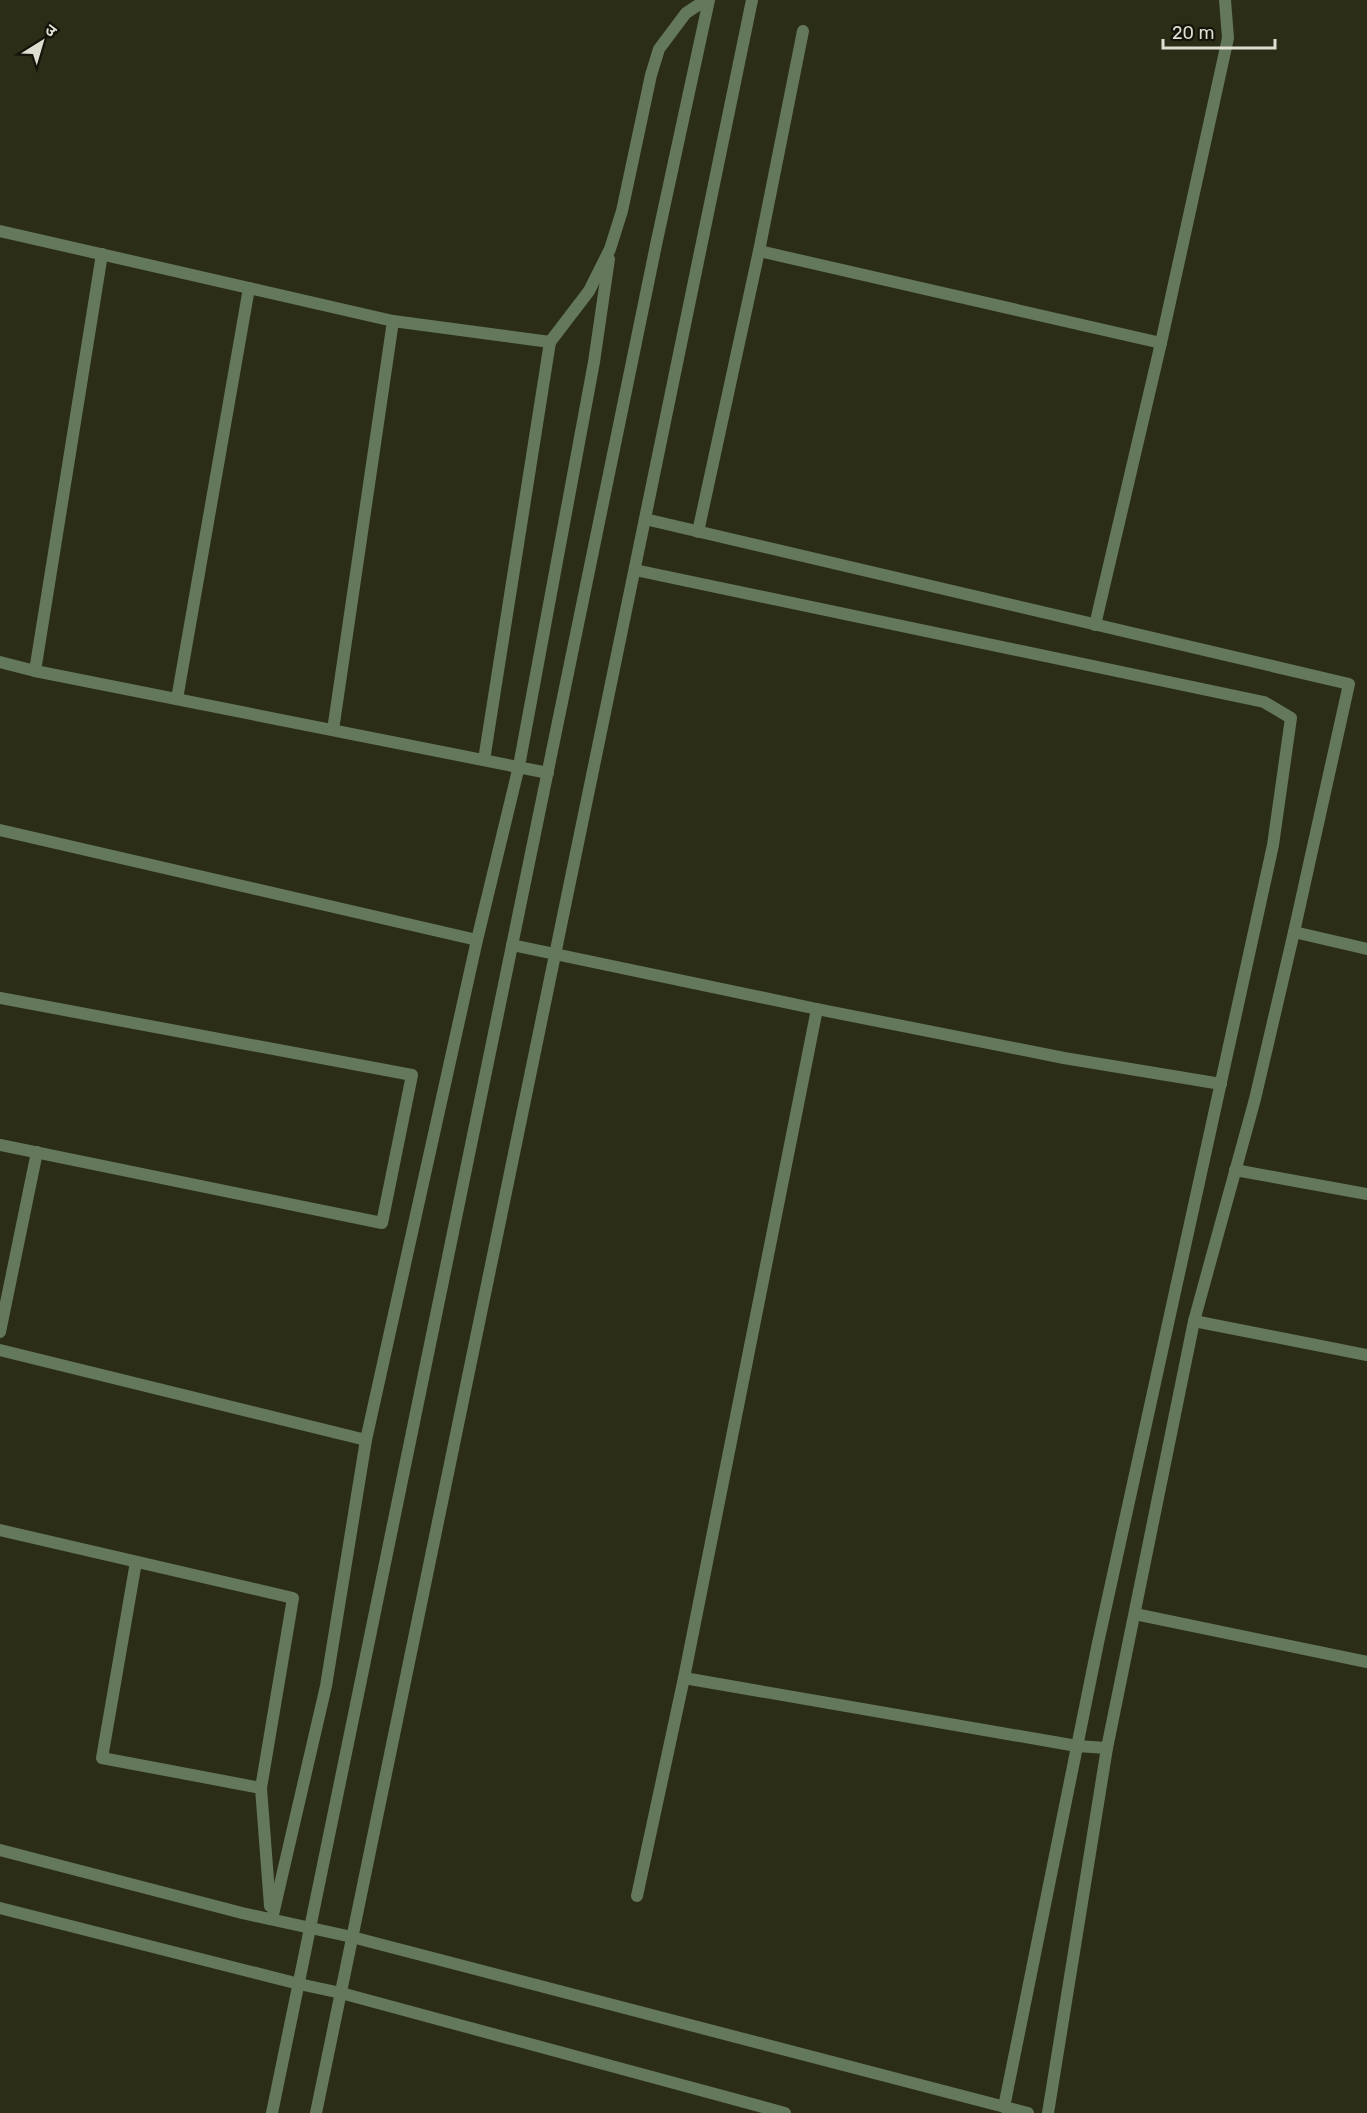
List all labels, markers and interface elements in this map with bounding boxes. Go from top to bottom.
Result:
north arrow [12,12,72,72]
scale bar [1163,12,1276,50]
text: उ [41,20,61,41]
text: 20 m [1172,22,1214,44]

